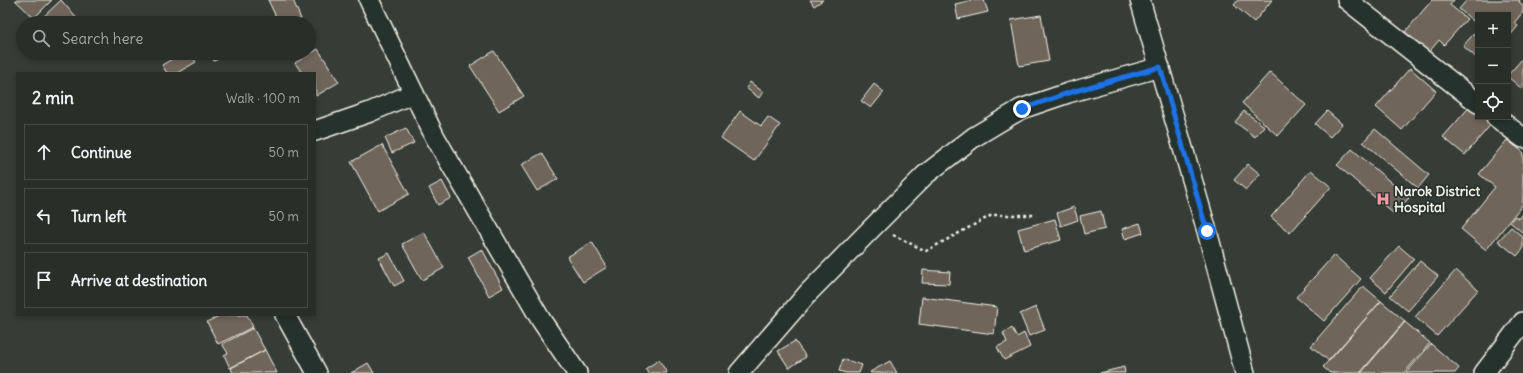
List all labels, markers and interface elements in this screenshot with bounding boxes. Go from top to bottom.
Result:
map controls [1475,12,1511,120]
button: + [1475,12,1511,48]
search box [16,16,316,60]
icon: search [30,27,52,49]
text: Search here [62,29,143,48]
button: − [1475,48,1511,84]
button: locate [1475,84,1511,120]
text: 2 min [32,87,74,109]
text: Walk · 100 m [226,90,300,107]
route end [1013,100,1031,118]
icon: ahead [33,141,55,163]
text: Continue [71,143,132,162]
text: 50 m [268,144,299,161]
place label: Narok District Hospital [1394,182,1481,216]
hospital icon: Narok District Hospital [1375,191,1391,207]
icon: left [33,205,55,227]
text: Turn left [71,207,126,226]
text: 50 m [268,208,299,225]
route start [1198,222,1216,240]
icon: arrive [33,269,55,291]
text: Arrive at destination [71,271,207,290]

